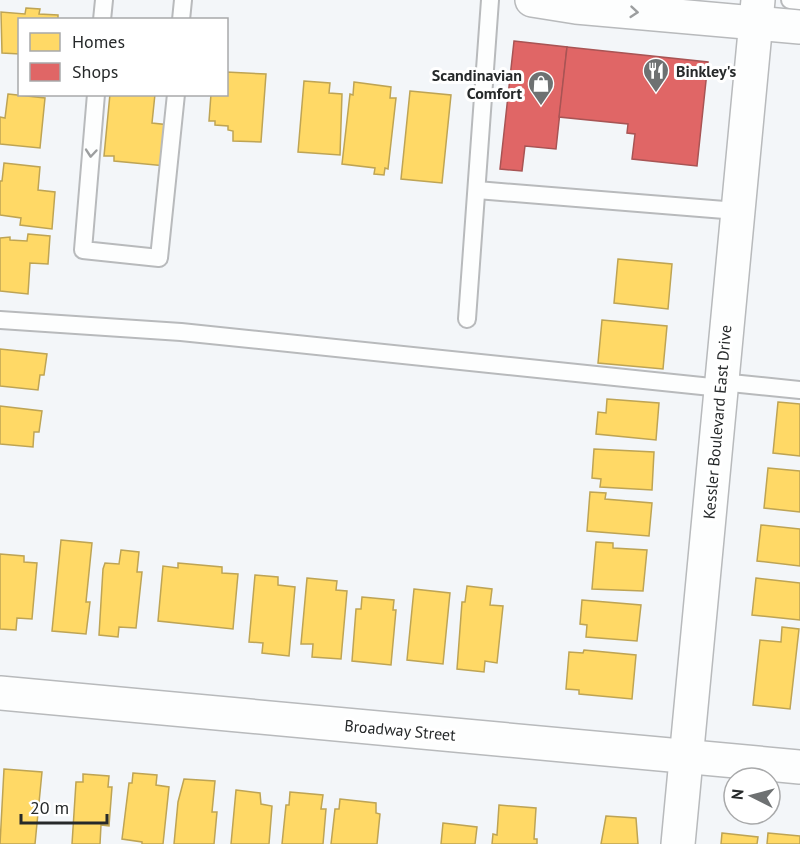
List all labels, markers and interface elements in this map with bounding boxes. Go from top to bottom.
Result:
one-way arrow [630,5,639,18]
legend [18,18,228,96]
text: Homes [72,30,125,53]
restaurant icon: Binkley's [641,56,671,94]
text: Shops [72,60,118,83]
place label: Binkley's [676,61,736,81]
place label: Scandinavian Comfort [432,65,522,103]
shop icon: Scandinavian Comfort [526,69,556,107]
one-way arrow [85,148,98,157]
street label: Kessler Boulevard East Drive [699,324,735,520]
street label: Broadway Street [344,715,457,745]
north arrow [722,766,782,826]
scale bar [21,787,106,825]
text: N [727,788,748,801]
text: 20 m [30,796,69,819]

